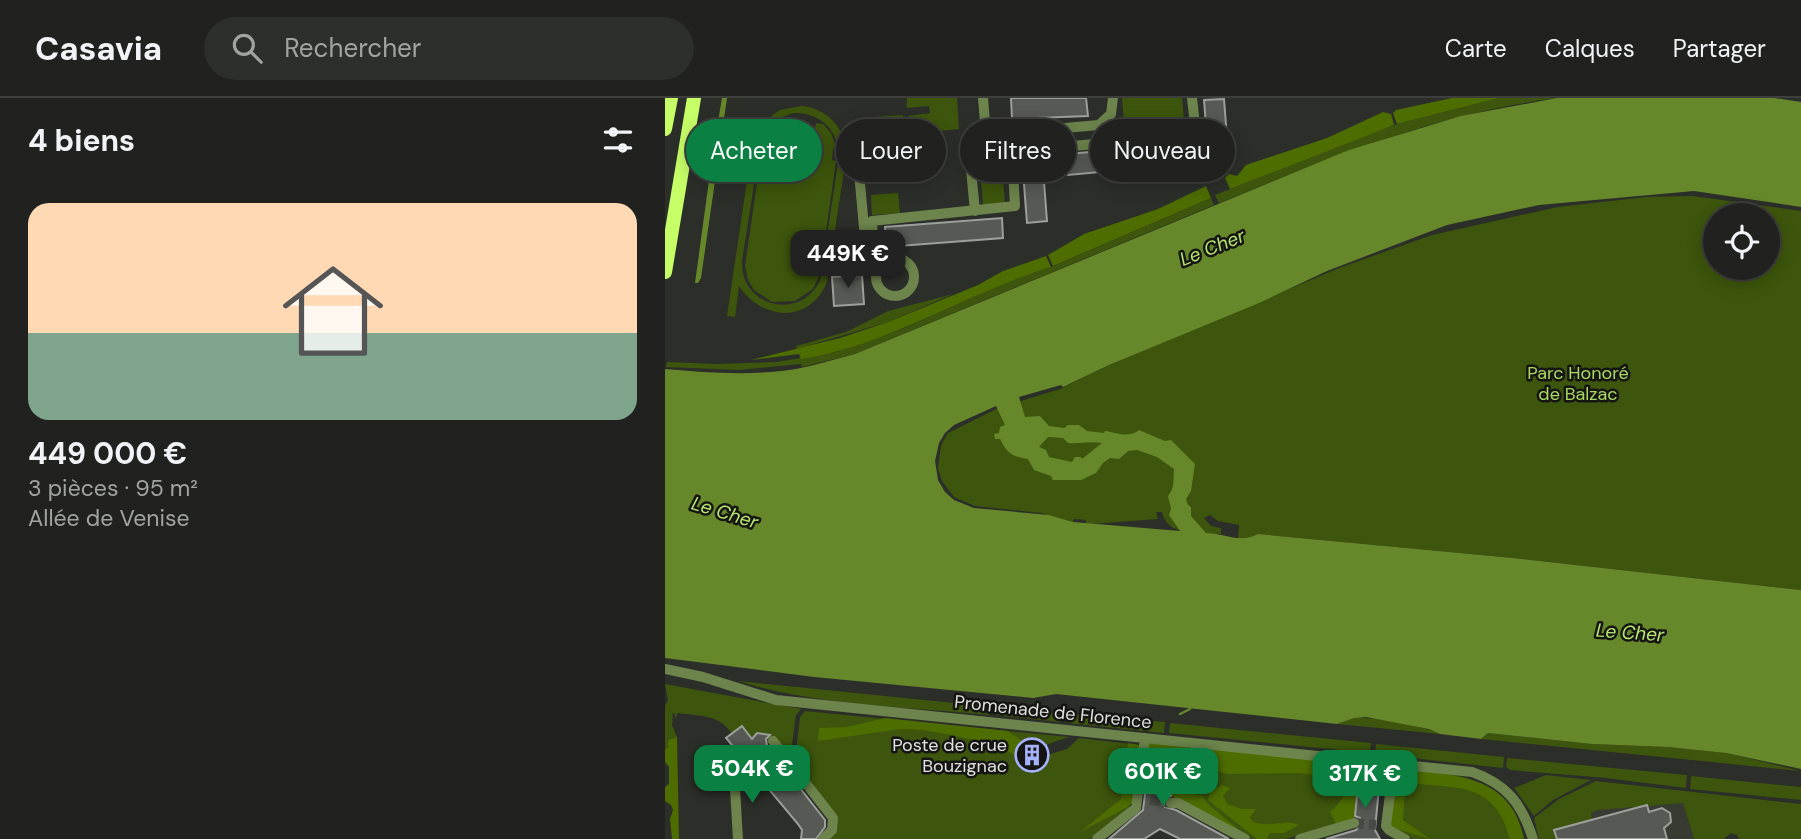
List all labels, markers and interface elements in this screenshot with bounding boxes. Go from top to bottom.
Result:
search box [204,17,694,80]
text: Casavia [35,27,162,70]
icon: search [228,29,266,67]
text: Rechercher [284,31,421,65]
text: Carte [1445,33,1507,64]
text: Calques [1545,33,1635,64]
text: Partager [1673,33,1766,64]
chip: Acheter [686,119,822,182]
chip: Louer [836,119,946,182]
chip: Filtres [960,119,1076,182]
chip: Nouveau [1090,119,1235,182]
text: 4 biens [28,121,135,160]
icon: filters [599,121,637,159]
map controls [1703,203,1780,280]
button: locate [1703,203,1780,280]
water label: Le Cher [1176,223,1249,272]
pin: 449K € [791,230,905,290]
text: 449K € [806,238,890,268]
icon: home [270,248,396,374]
park label: Parc Honoré de Balzac [1527,361,1629,406]
text: 449 000 € [28,434,187,473]
text: 3 pièces · 95 m² [28,473,198,503]
water label: Le Cher [689,491,762,535]
text: Allée de Venise [28,503,190,533]
water label: Le Cher [1595,618,1666,647]
street label: Promenade de Florence [953,690,1153,734]
place label: Poste de crue Bouzignac [892,733,1007,778]
building icon: Poste de crue Bouzignac [1013,736,1051,774]
pin: 504K € [695,746,809,805]
pin: 601K € [1106,748,1220,808]
pin: 317K € [1308,750,1422,810]
text: 504K € [710,753,794,783]
text: 601K € [1124,756,1202,786]
text: 317K € [1328,758,1402,788]

